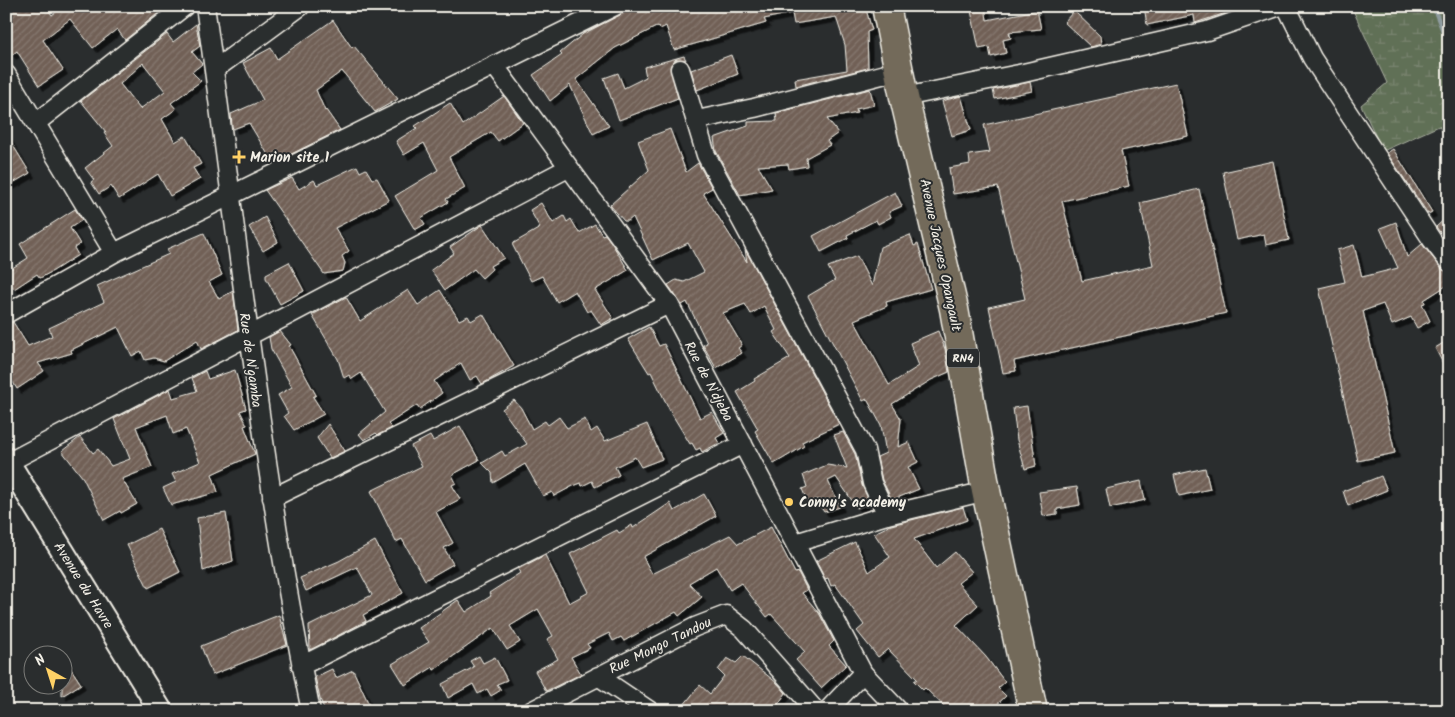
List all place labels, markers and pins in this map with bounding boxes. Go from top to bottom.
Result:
place label: Marion site 1 [250,147,330,169]
marker: Marion site 1 [232,150,246,164]
place label: Conny's academy [799,492,907,514]
marker: Conny's academy [783,496,795,508]

